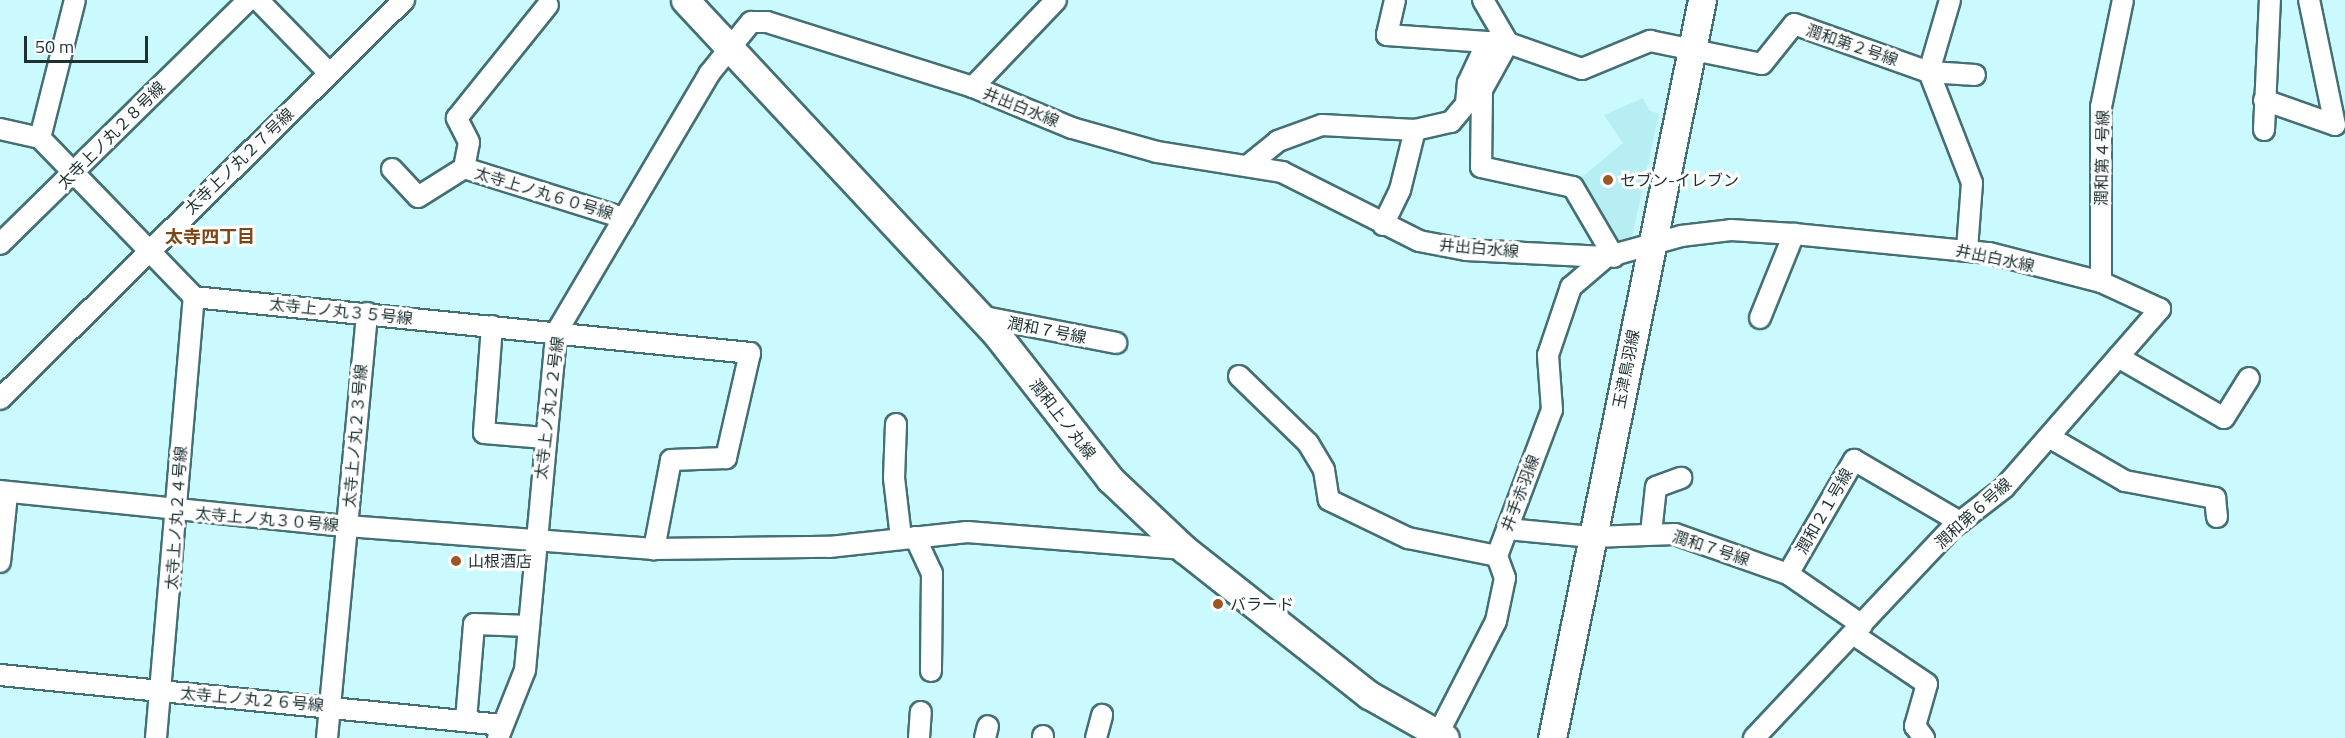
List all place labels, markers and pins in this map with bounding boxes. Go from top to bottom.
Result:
place label: セブン-イレブン [1620,170,1739,190]
marker: セブン-イレブン [1601,173,1615,187]
place label: 山根酒店 [468,551,532,571]
marker: 山根酒店 [449,554,463,568]
place label: バラード [1230,594,1294,614]
marker: バラード [1211,597,1225,611]

